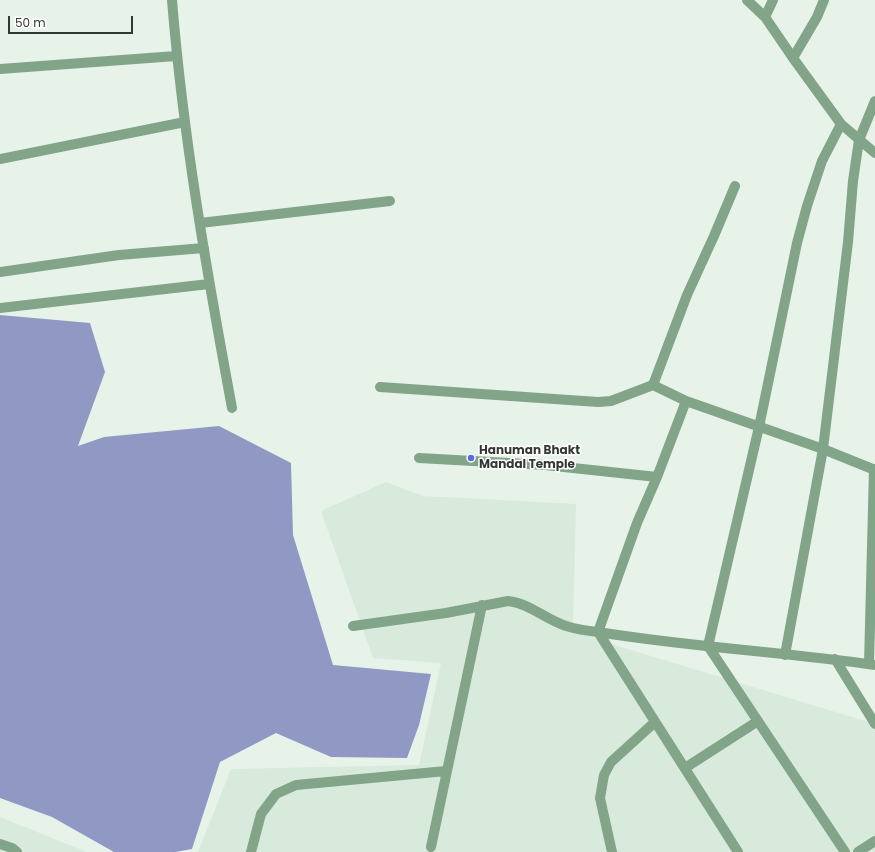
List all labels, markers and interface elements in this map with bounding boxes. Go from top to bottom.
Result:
scale bar [10,8,135,34]
text: 50 m [15,14,46,31]
place label: Hanuman Bhakt Mandal Temple [479,444,580,472]
marker: Hanuman Bhakt Mandal Temple [466,453,476,463]

